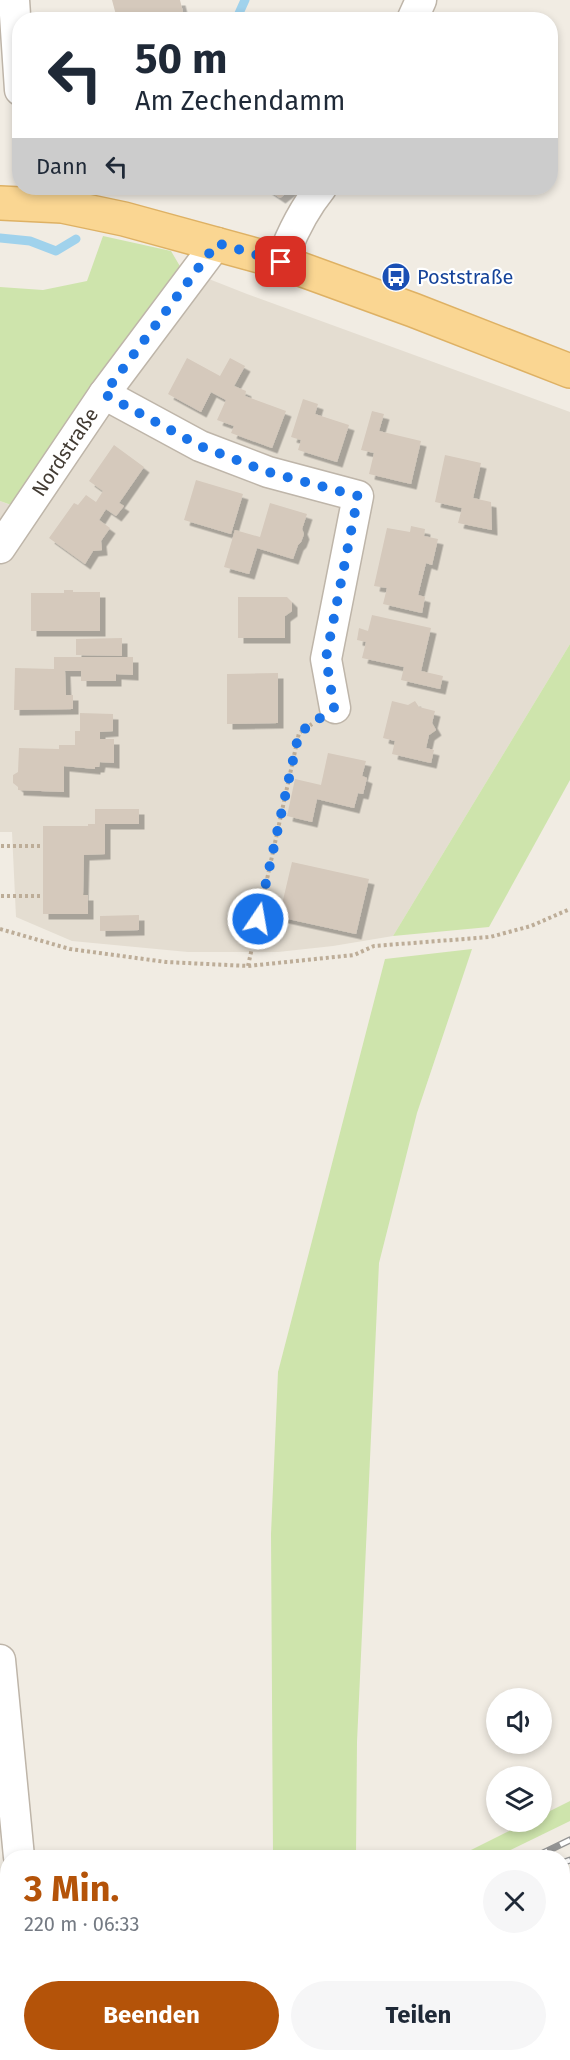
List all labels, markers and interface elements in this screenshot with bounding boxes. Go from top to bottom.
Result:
text: 50 m [135,34,228,84]
icon: left [36,36,114,114]
text: Am Zechendamm [135,85,345,117]
icon: left [100,150,133,183]
text: Dann [36,153,88,180]
pin [255,236,306,287]
icon: arrive [264,245,297,278]
bus stop icon: Poststraße [380,261,412,293]
place label: Poststraße [417,265,513,289]
street label: Nordstraße [27,403,103,501]
position arrow [226,887,290,951]
map controls [486,1688,552,1832]
button: sound [486,1688,552,1754]
button: layers [486,1766,552,1832]
text: 3 Min. [24,1867,119,1911]
button: close [483,1870,546,1933]
text: 220 m · 06:33 [24,1912,140,1936]
button: Beenden [24,1981,279,2050]
button: Teilen [291,1981,546,2050]

